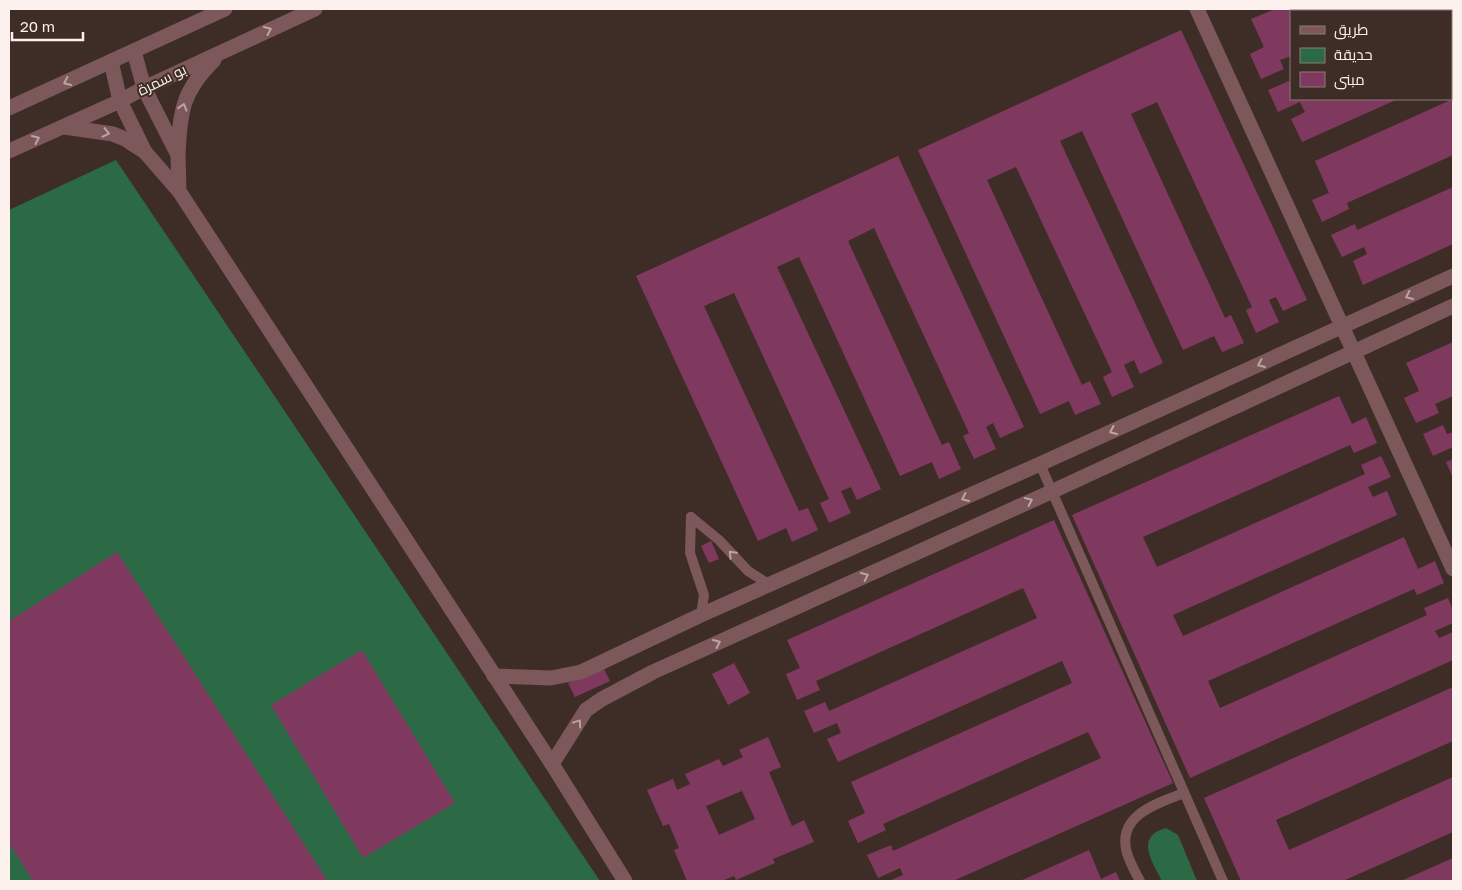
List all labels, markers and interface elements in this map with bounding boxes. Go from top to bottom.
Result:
scale bar [12,10,84,42]
legend [1290,10,1452,100]
text: 20 m [20,17,55,35]
text: طريق [1334,20,1368,40]
one-way arrow [262,27,271,37]
text: حديقة [1334,45,1373,63]
street label: بو سمرة [134,60,189,100]
text: مبنى [1334,70,1365,90]
one-way arrow [63,75,72,86]
one-way arrow [178,103,188,112]
one-way arrow [102,127,111,138]
one-way arrow [31,134,40,145]
one-way arrow [1405,290,1414,301]
one-way arrow [1257,357,1266,368]
one-way arrow [1109,425,1118,435]
one-way arrow [961,491,970,502]
one-way arrow [1024,497,1033,508]
one-way arrow [729,551,738,560]
one-way arrow [860,572,869,582]
one-way arrow [712,639,721,650]
one-way arrow [572,719,581,728]

